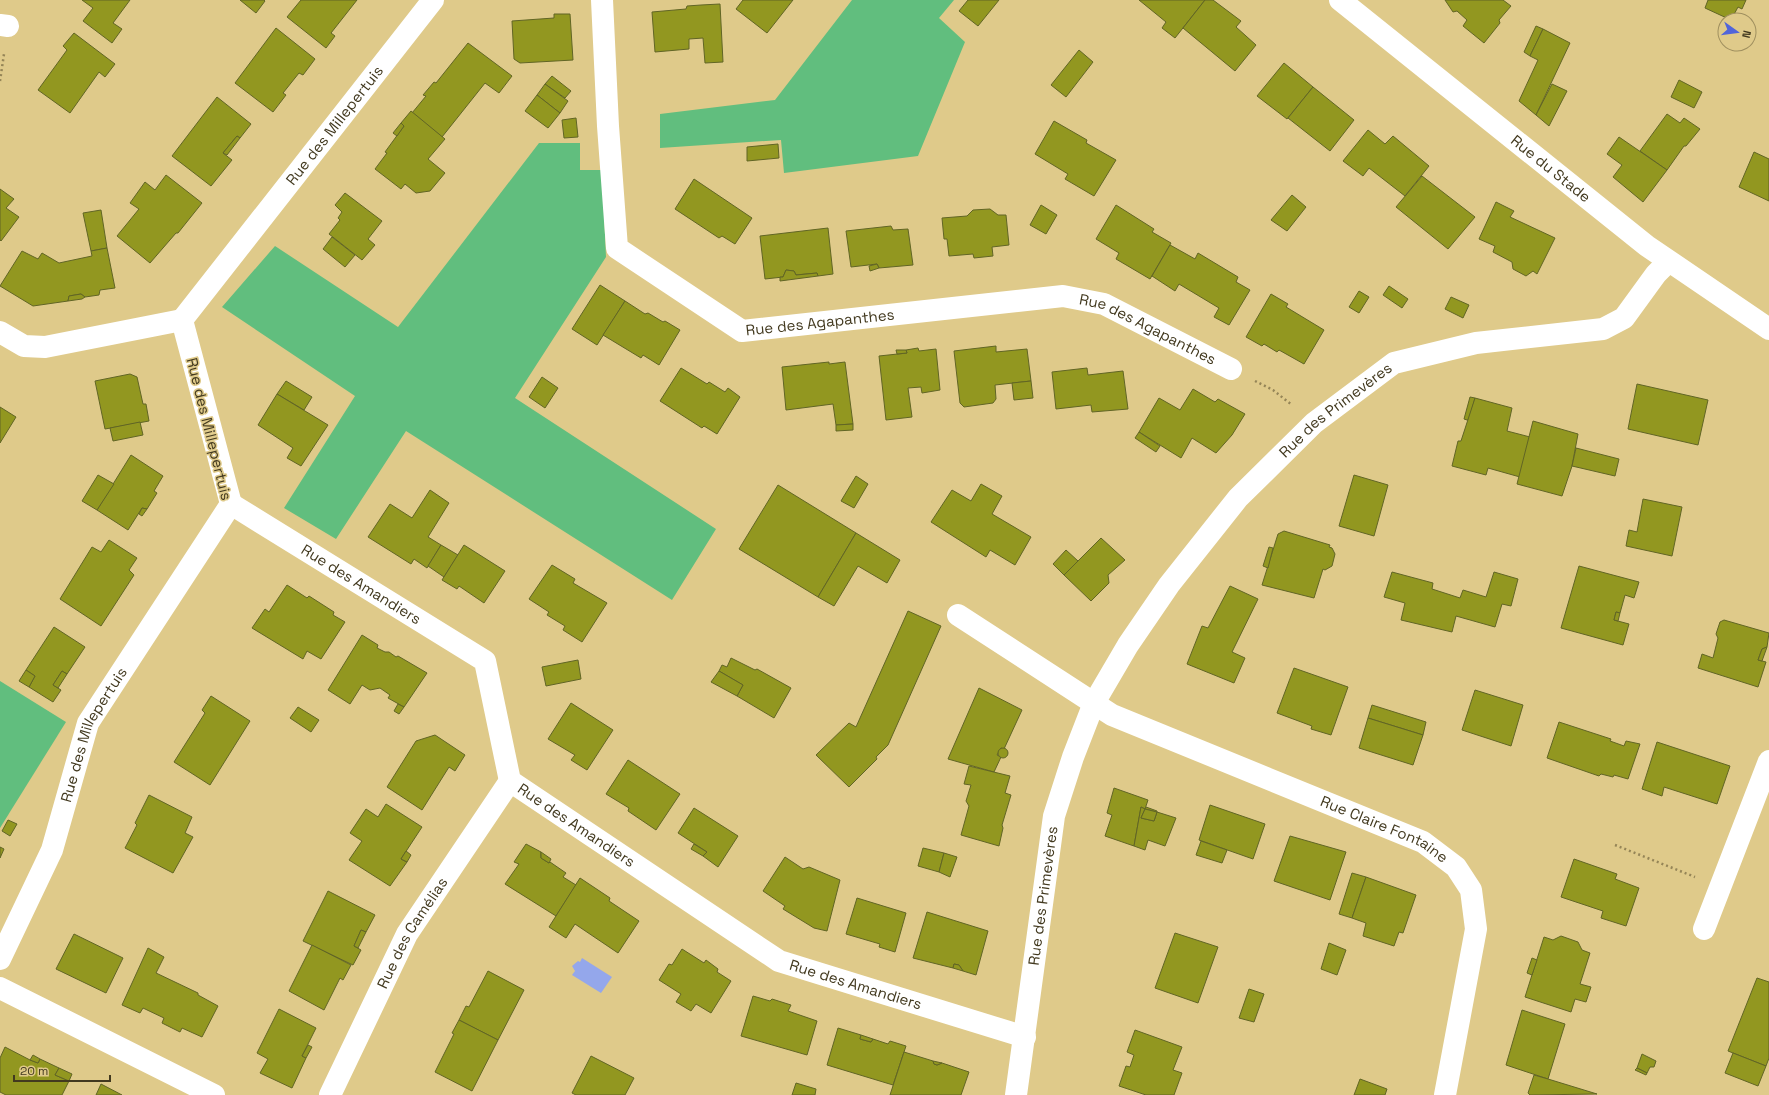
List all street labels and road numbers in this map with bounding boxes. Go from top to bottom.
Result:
street label: Rue des Millepertuis [282,62,387,189]
street label: Rue du Stade [1507,131,1595,206]
street label: Rue des Agapanthes [1078,289,1220,369]
street label: Rue des Agapanthes [745,304,895,340]
street label: Rue des Millepertuis [183,356,236,502]
street label: Rue des Primevères [1275,358,1395,461]
street label: Rue des Amandiers [298,540,425,628]
street label: Rue des Millepertuis [56,663,131,804]
street label: Rue des Amandiers [514,779,639,871]
street label: Rue Claire Fontaine [1318,791,1452,867]
street label: Rue des Primevères [1024,825,1062,967]
street label: Rue des Camélias [372,873,452,991]
street label: Rue des Amandiers [787,955,924,1014]

